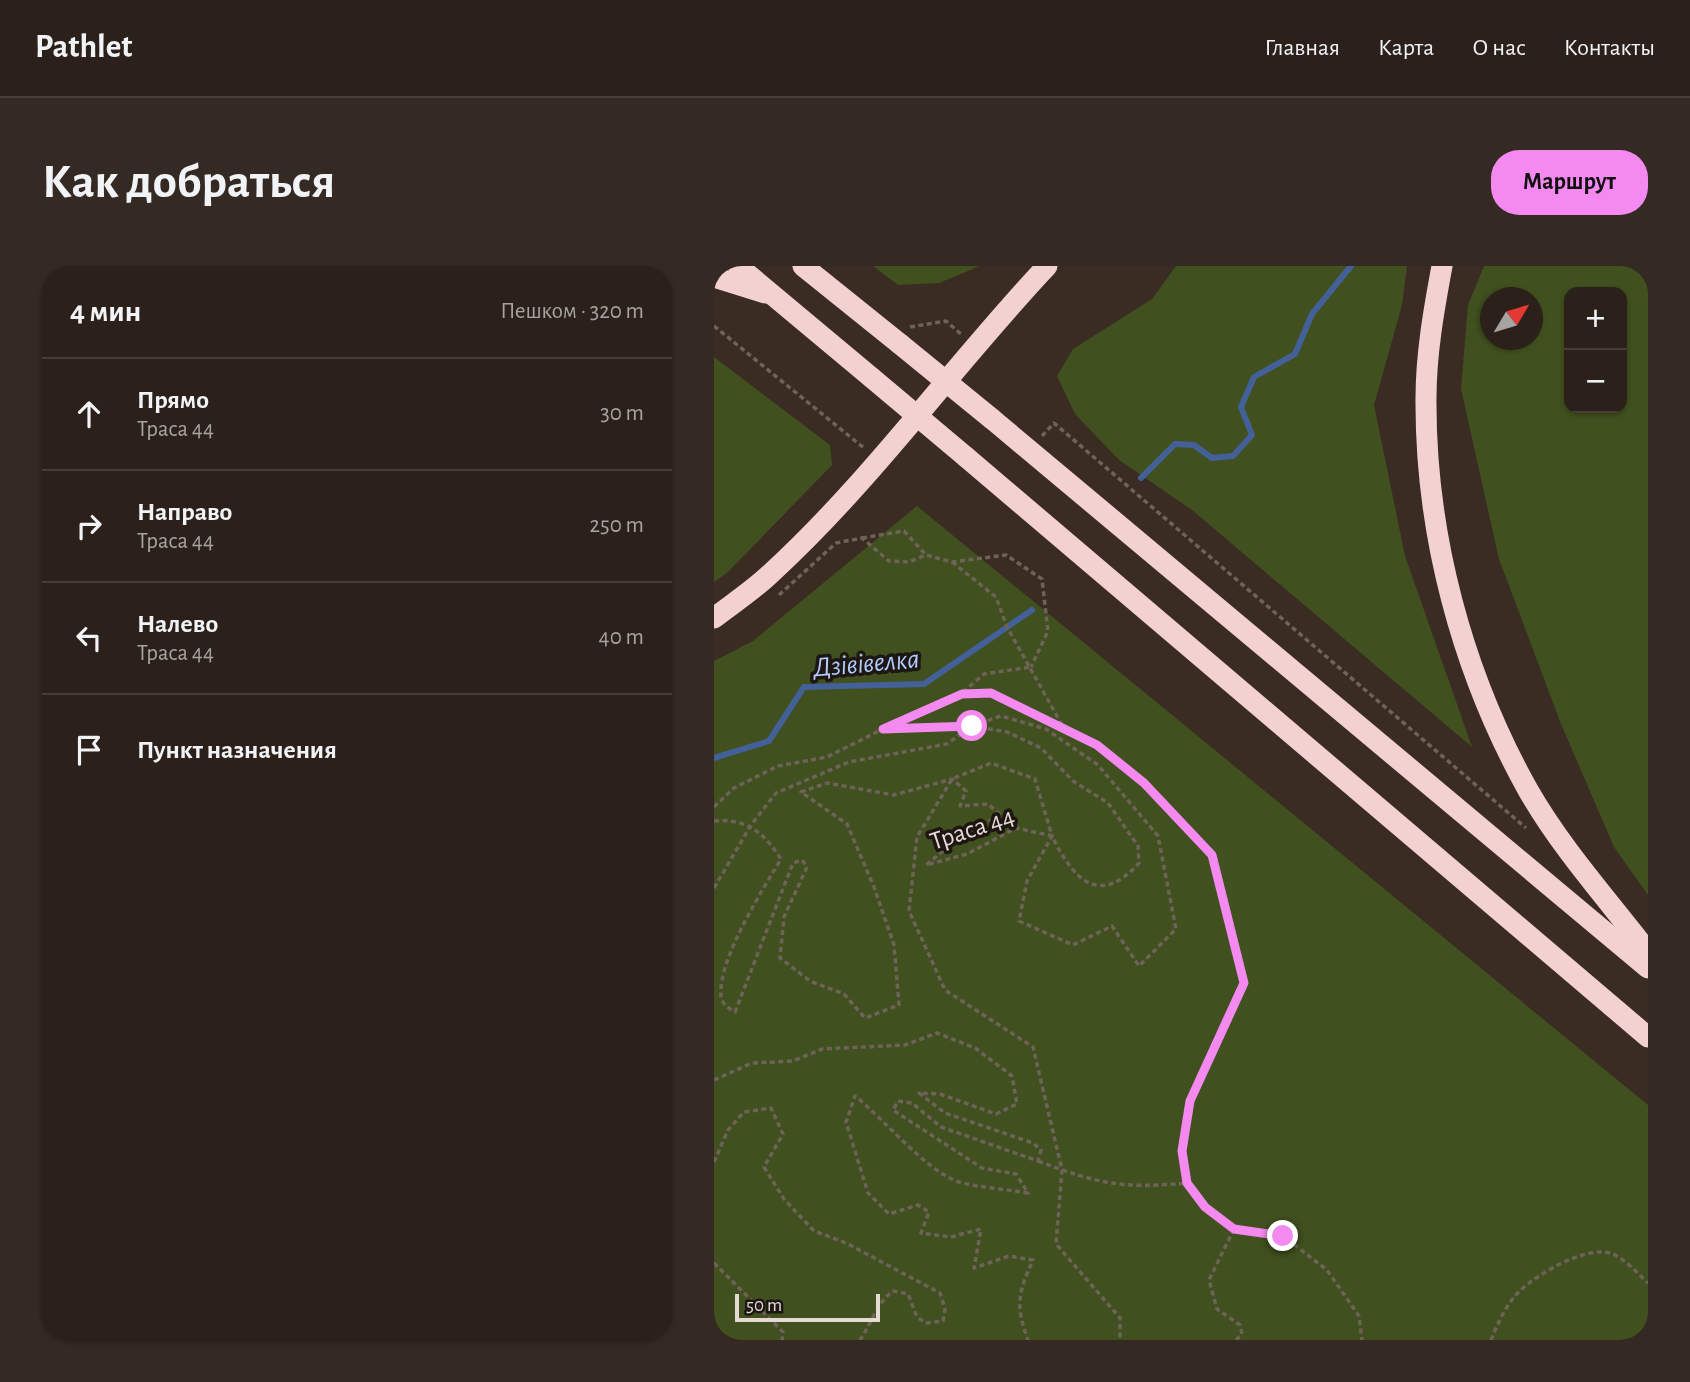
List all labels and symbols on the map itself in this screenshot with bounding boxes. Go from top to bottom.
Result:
north arrow [1480,287,1543,350]
water label: Дзівівелка [811,645,920,683]
route start [956,710,987,741]
street label: Траса 44 [927,803,1018,855]
route end [1267,1220,1298,1251]
scale bar [735,1291,880,1323]

